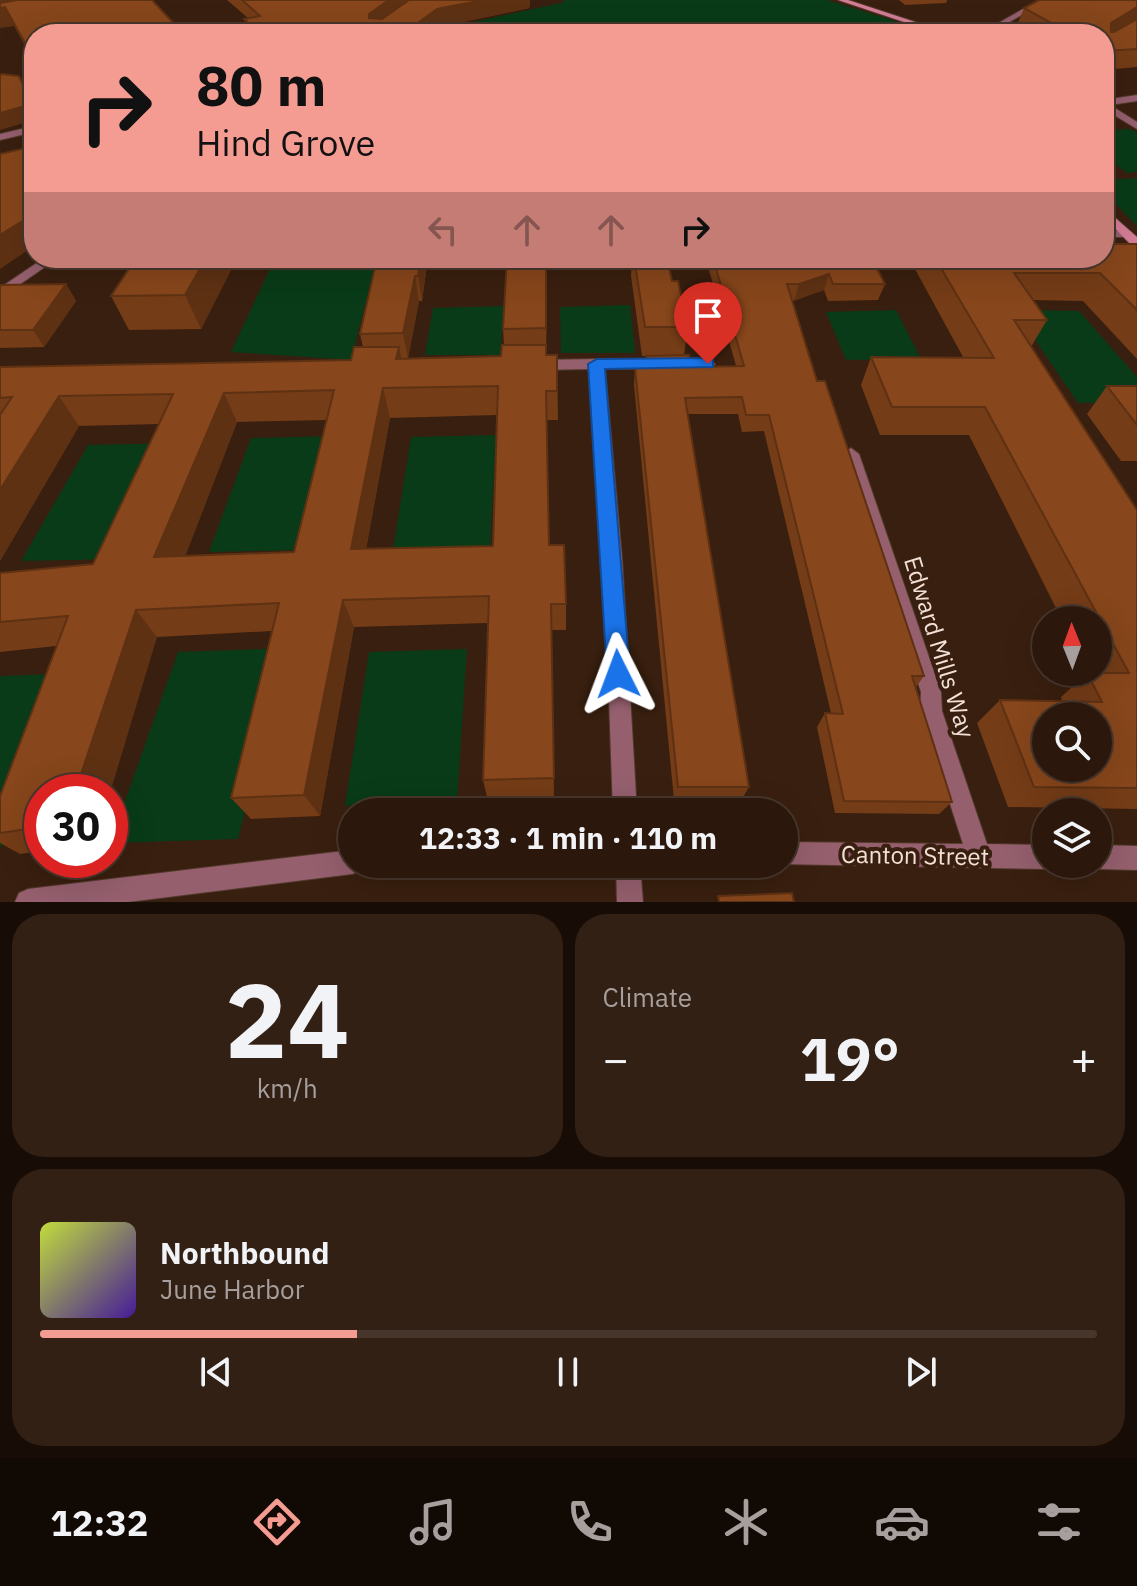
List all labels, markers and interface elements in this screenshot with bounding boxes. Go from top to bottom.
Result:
text: 80 m [196,49,326,121]
icon: right [64,56,168,160]
text: Hind Grove [196,119,375,166]
icon: left [421,208,465,252]
icon: ahead [505,208,549,252]
icon: ahead [589,208,633,252]
icon: right [673,208,717,252]
pin [674,282,742,364]
icon: arrive [686,294,730,338]
street label: Edward Mills Way [897,552,983,742]
north arrow [1032,606,1112,686]
map controls [1032,606,1112,878]
position arrow [576,632,660,716]
button: search [1032,702,1112,782]
speed limit sign: 30 [24,774,128,878]
button: layers [1032,798,1112,878]
text: 12:33 · 1 min · 110 m [419,818,717,857]
street label: Canton Street [841,838,989,872]
text: 24 [225,951,350,1087]
text: Climate [603,980,692,1014]
text: 19° [800,1019,900,1098]
text: − [603,1030,629,1087]
text: + [1071,1030,1097,1087]
text: km/h [257,1071,318,1105]
text: Northbound [160,1233,329,1272]
text: June Harbor [160,1272,304,1306]
icon: previous [194,1350,238,1394]
icon: pause [546,1350,590,1394]
icon: next [899,1350,943,1394]
icon: directions [249,1494,305,1550]
icon: music [405,1494,461,1550]
icon: phone [562,1494,618,1550]
icon: climate [718,1494,774,1550]
icon: car [874,1494,930,1550]
icon: filters [1031,1494,1087,1550]
text: 12:32 [50,1499,148,1546]

